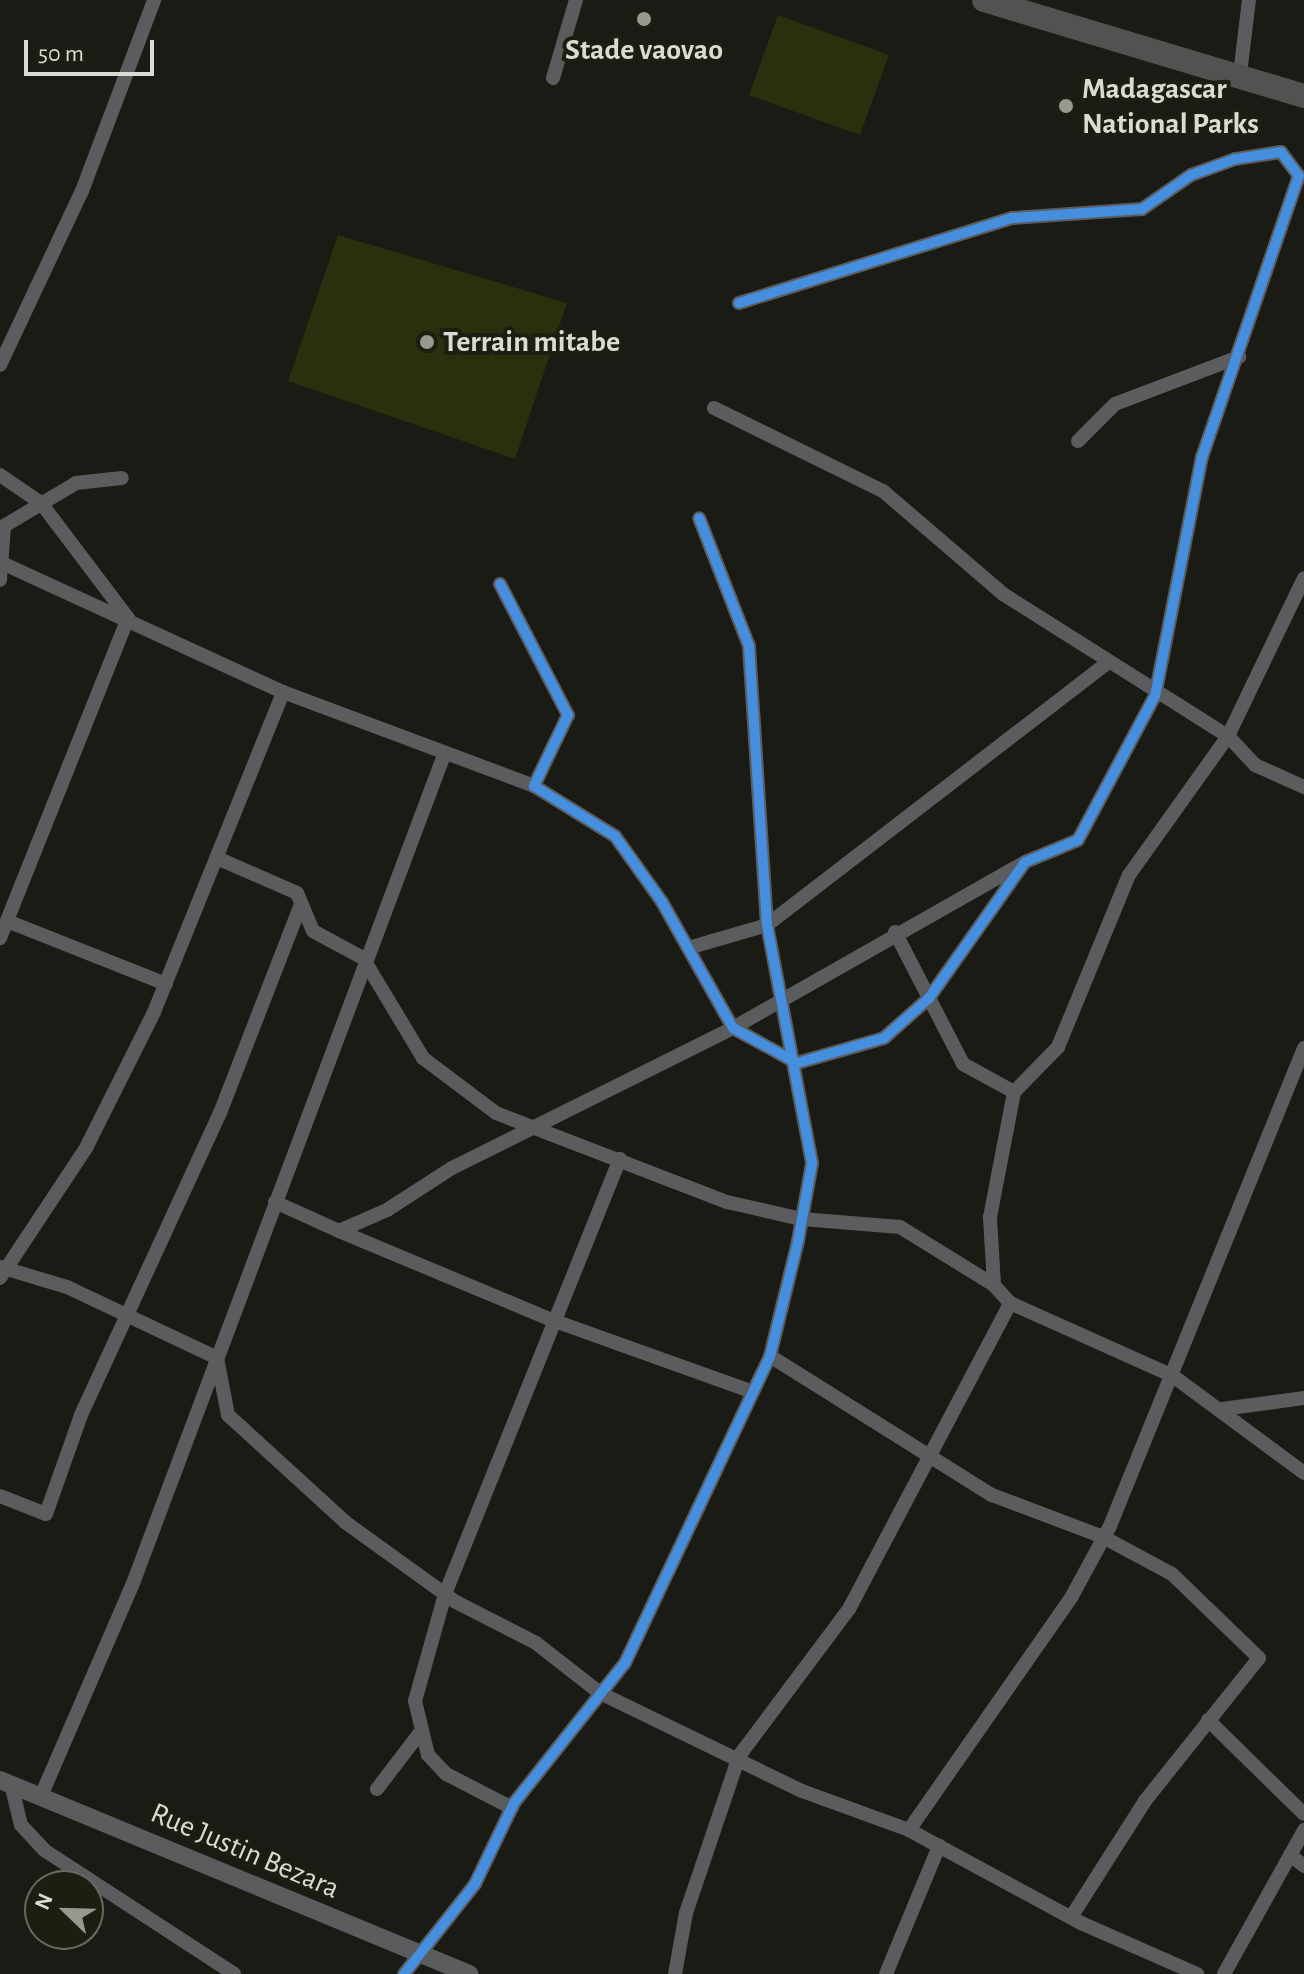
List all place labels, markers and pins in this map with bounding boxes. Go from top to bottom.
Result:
marker: Stade vaovao [635,10,653,28]
place label: Stade vaovao [565,32,723,68]
place label: Madagascar National Parks [1082,71,1259,142]
marker: Madagascar National Parks [1057,97,1075,115]
place label: Terrain mitabe [443,324,620,360]
marker: Terrain mitabe [418,333,436,351]

